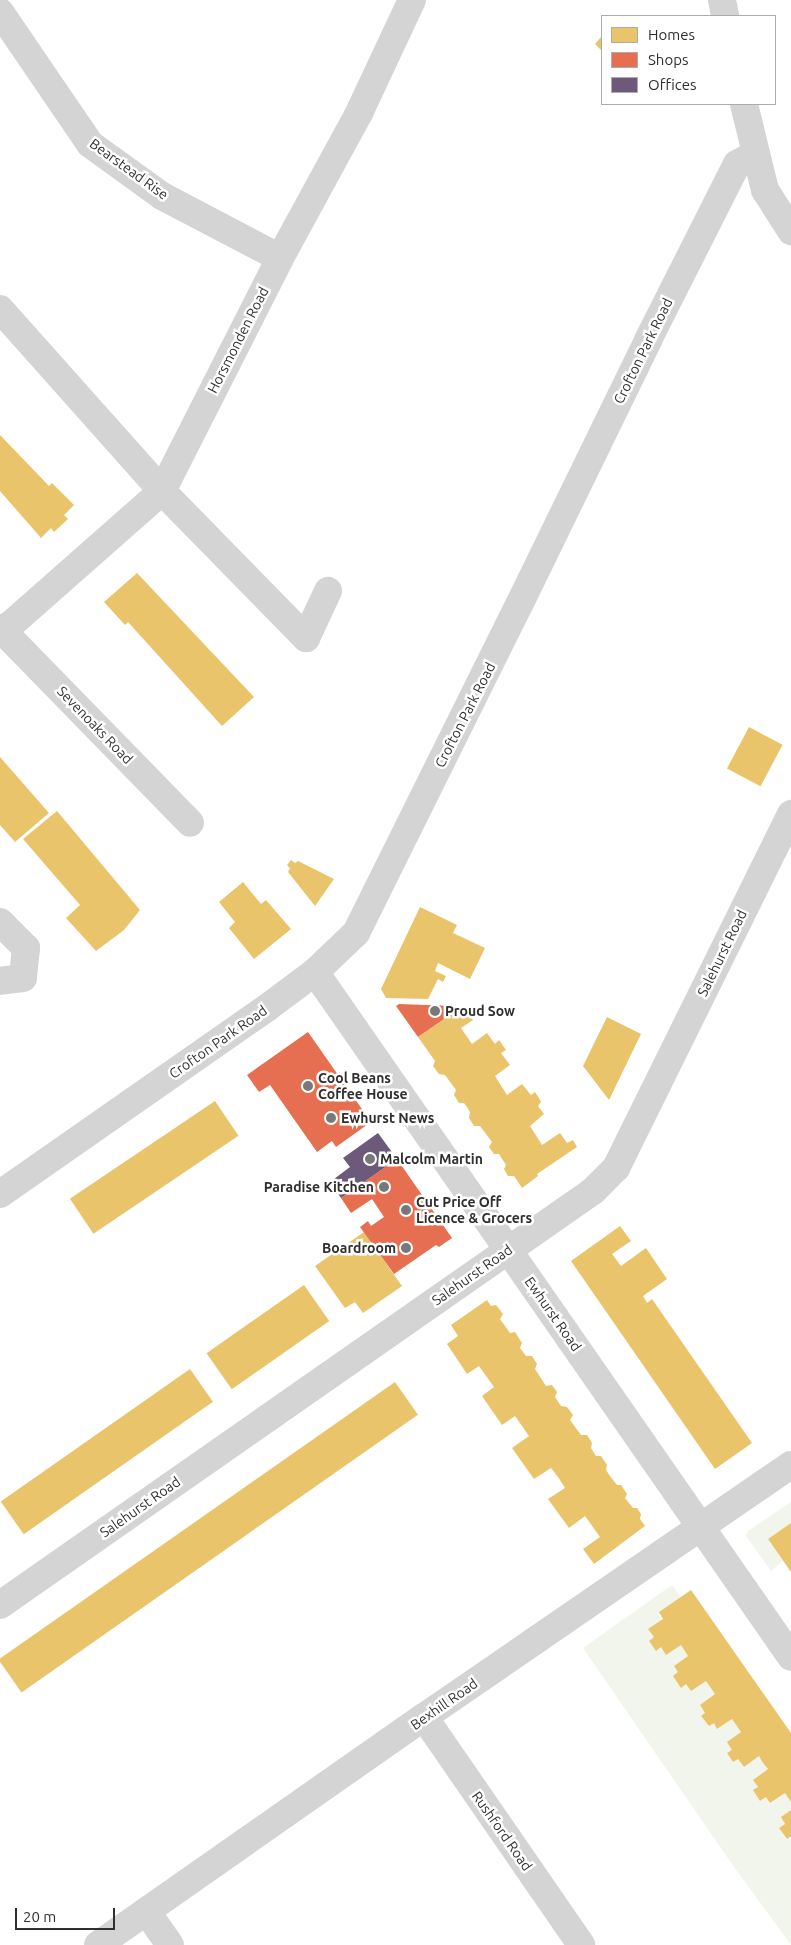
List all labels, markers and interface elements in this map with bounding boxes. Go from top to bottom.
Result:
legend [601,15,776,105]
text: Homes [648,26,695,43]
text: Shops [648,51,689,68]
text: Offices [648,76,696,93]
street label: Bearstead Rise [86,135,172,203]
street label: Horsmonden Road [204,284,272,396]
street label: Crofton Park Road [610,295,676,407]
street label: Crofton Park Road [431,660,499,770]
street label: Sevenoaks Road [54,683,136,767]
street label: Salehurst Road [694,907,750,999]
street label: Crofton Park Road [166,1002,270,1082]
place label: Proud Sow [445,1003,515,1019]
marker: Proud Sow [429,1005,441,1017]
place label: Cool Beans Coffee House [318,1070,408,1102]
marker: Cool Beans Coffee House [302,1080,314,1092]
place label: Ewhurst News [341,1110,434,1126]
marker: Ewhurst News [325,1112,337,1124]
place label: Malcolm Martin [380,1151,483,1167]
marker: Malcolm Martin [364,1153,376,1165]
place label: Paradise Kitchen [264,1179,374,1195]
marker: Paradise Kitchen [378,1181,390,1193]
place label: Cut Price Off Licence & Grocers [416,1194,532,1226]
marker: Cut Price Off Licence & Grocers [400,1204,412,1216]
place label: Boardroom [322,1240,396,1256]
street label: Salehurst Road [429,1241,515,1309]
marker: Boardroom [400,1242,412,1254]
street label: Ewhurst Road [521,1274,585,1354]
street label: Salehurst Road [97,1473,183,1541]
street label: Bexhill Road [407,1675,481,1733]
street label: Rushford Road [468,1788,536,1874]
scale bar [18,1898,118,1930]
text: 20 m [23,1908,56,1925]

